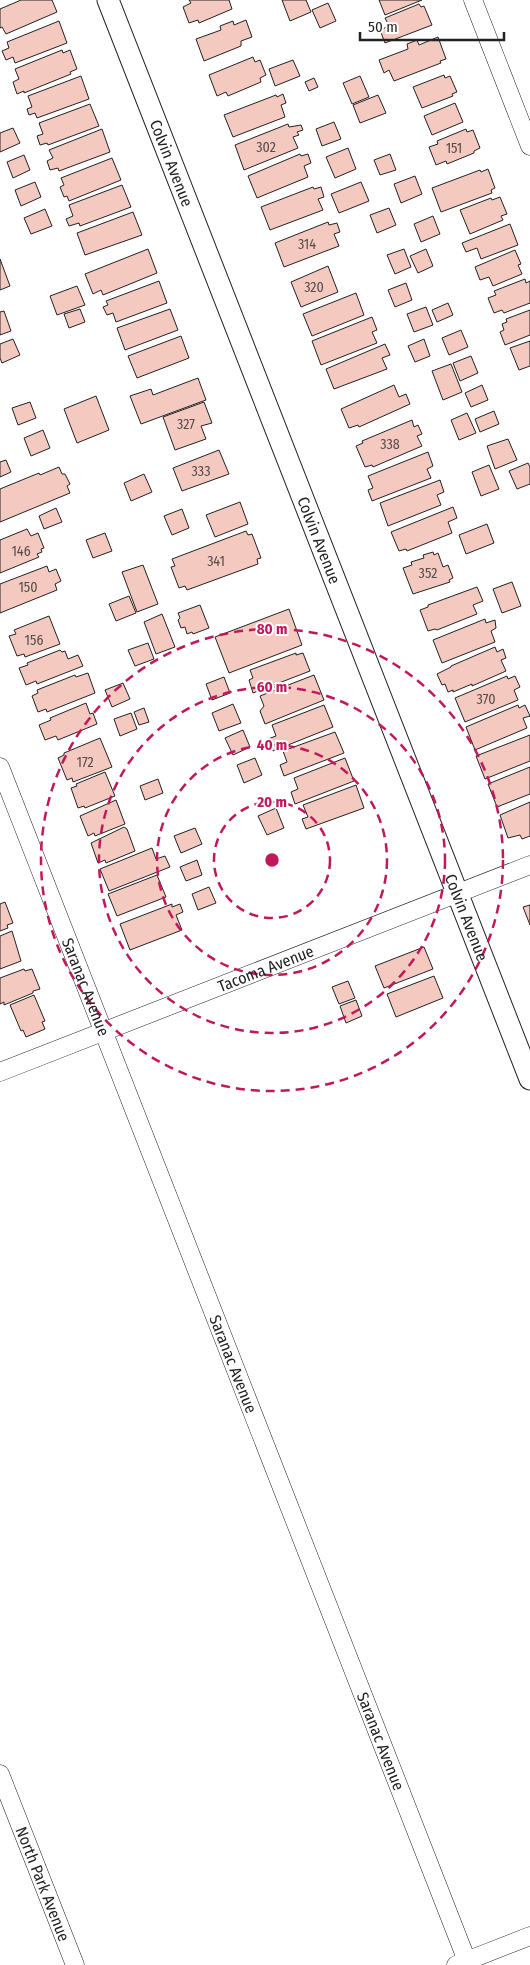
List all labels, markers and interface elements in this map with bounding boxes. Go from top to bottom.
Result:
scale bar [360,10,504,42]
text: 50 m [368,18,398,36]
street label: Colvin Avenue [146,117,197,209]
house number: 302 [256,139,276,156]
house number: 151 [446,140,462,157]
house number: 314 [298,236,316,253]
house number: 320 [304,279,324,296]
house number: 327 [177,416,195,433]
house number: 338 [380,436,400,453]
house number: 333 [192,463,210,480]
street label: Colvin Avenue [294,494,345,586]
house number: 146 [11,543,31,560]
house number: 341 [207,553,225,570]
house number: 352 [419,565,437,582]
house number: 150 [18,579,38,596]
text: 80 m [257,620,287,638]
house number: 156 [25,632,43,649]
text: 60 m [257,678,287,696]
house number: 370 [476,691,496,708]
text: 40 m [257,736,287,754]
house number: 172 [76,754,94,771]
text: 20 m [256,793,287,811]
centre of rings [263,851,281,869]
street label: Colvin Avenue [441,871,492,964]
street label: Saranac Avenue [58,935,114,1039]
street label: Tacoma Avenue [215,941,316,996]
street label: Saranac Avenue [206,1312,261,1416]
street label: Saranac Avenue [353,1689,409,1793]
street label: North Park Avenue [12,1824,74,1944]

